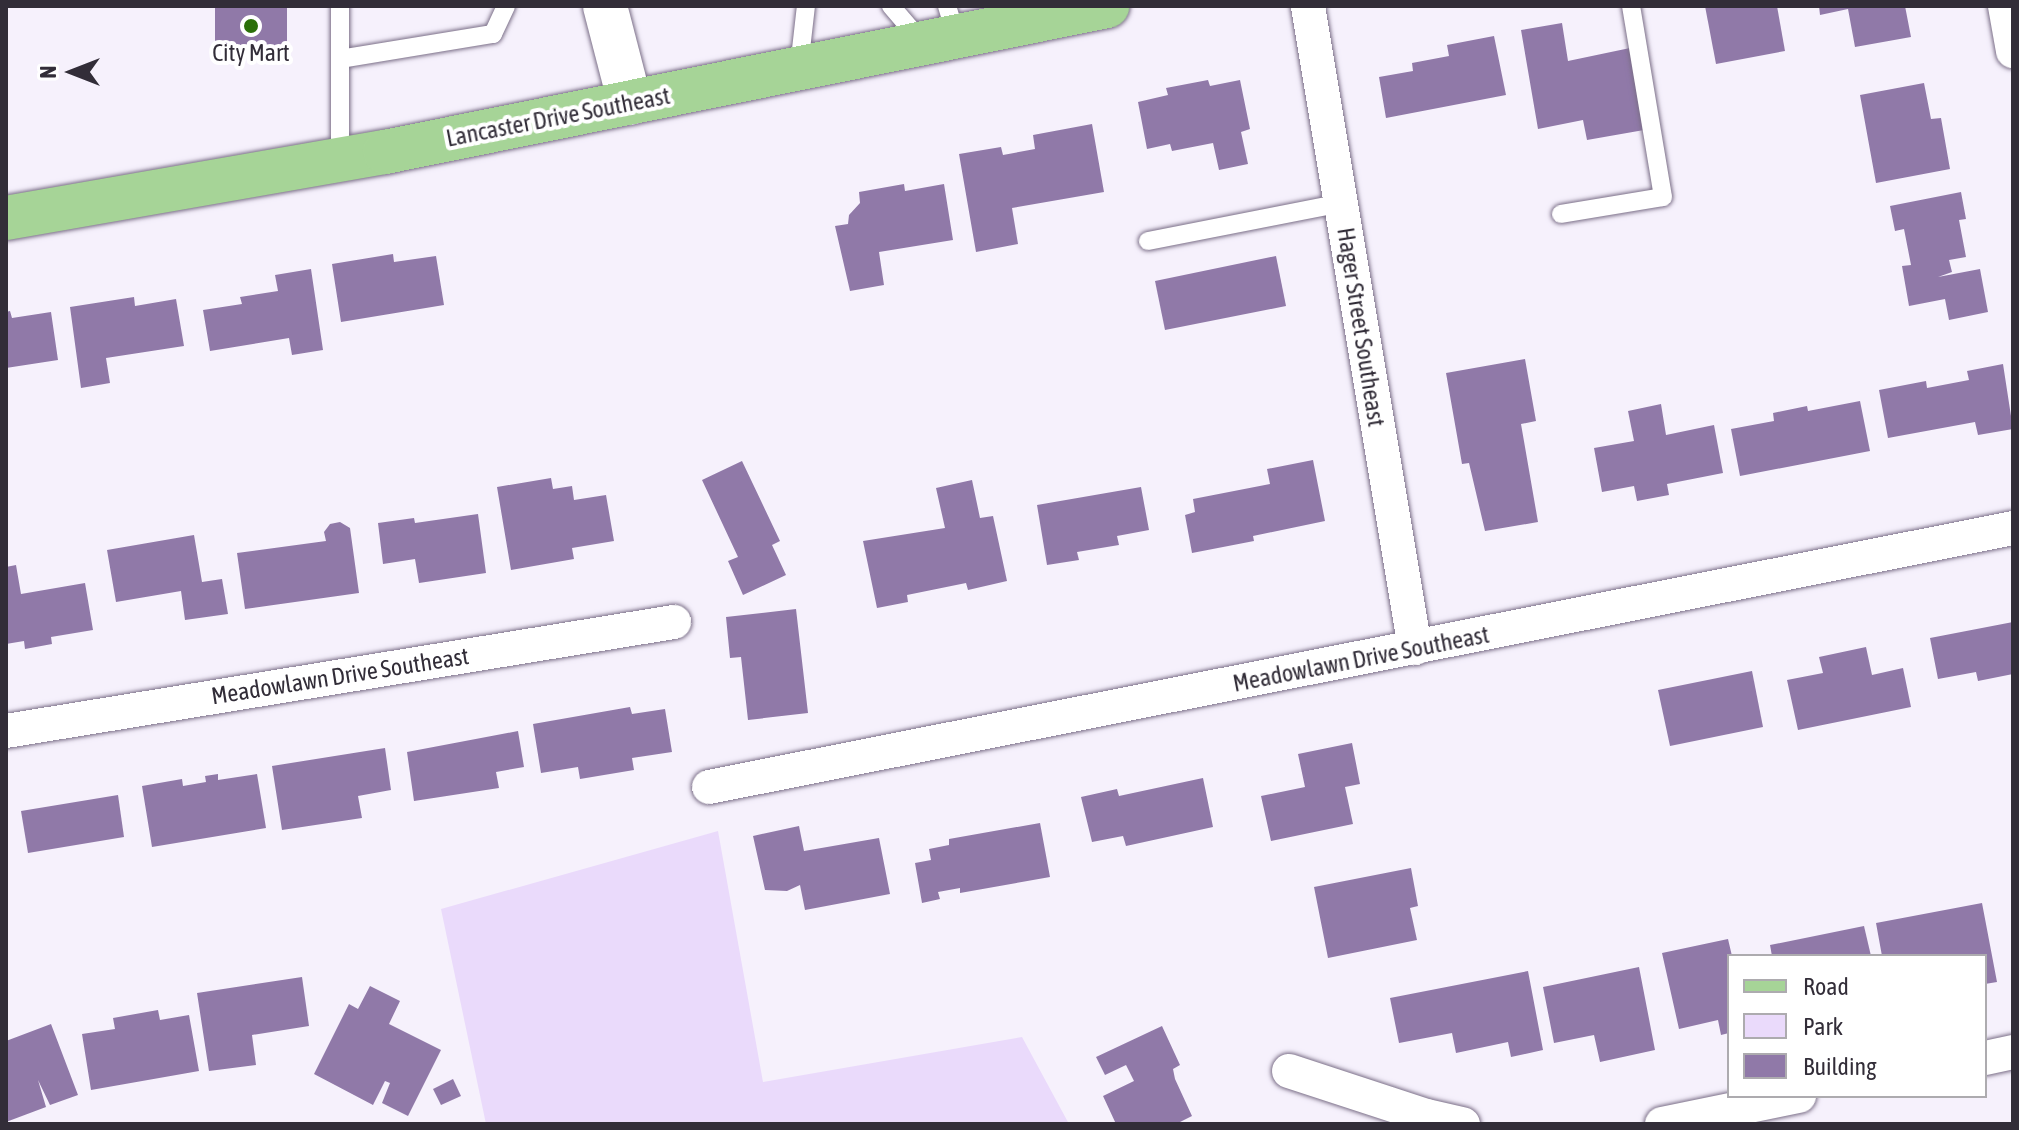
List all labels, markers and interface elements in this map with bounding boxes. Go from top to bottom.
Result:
marker: City Mart [242,17,260,35]
north arrow [32,32,112,112]
place label: City Mart [212,39,290,67]
text: N [35,66,61,79]
street label: Lancaster Drive Southeast [444,81,672,153]
street label: Hager Street Southeast [1331,225,1391,429]
street label: Meadowlawn Drive Southeast [1230,620,1492,698]
street label: Meadowlawn Drive Southeast [209,641,471,711]
legend [1727,954,1987,1098]
text: Road [1803,973,1849,1000]
text: Park [1803,1013,1843,1040]
text: Building [1803,1053,1876,1080]

